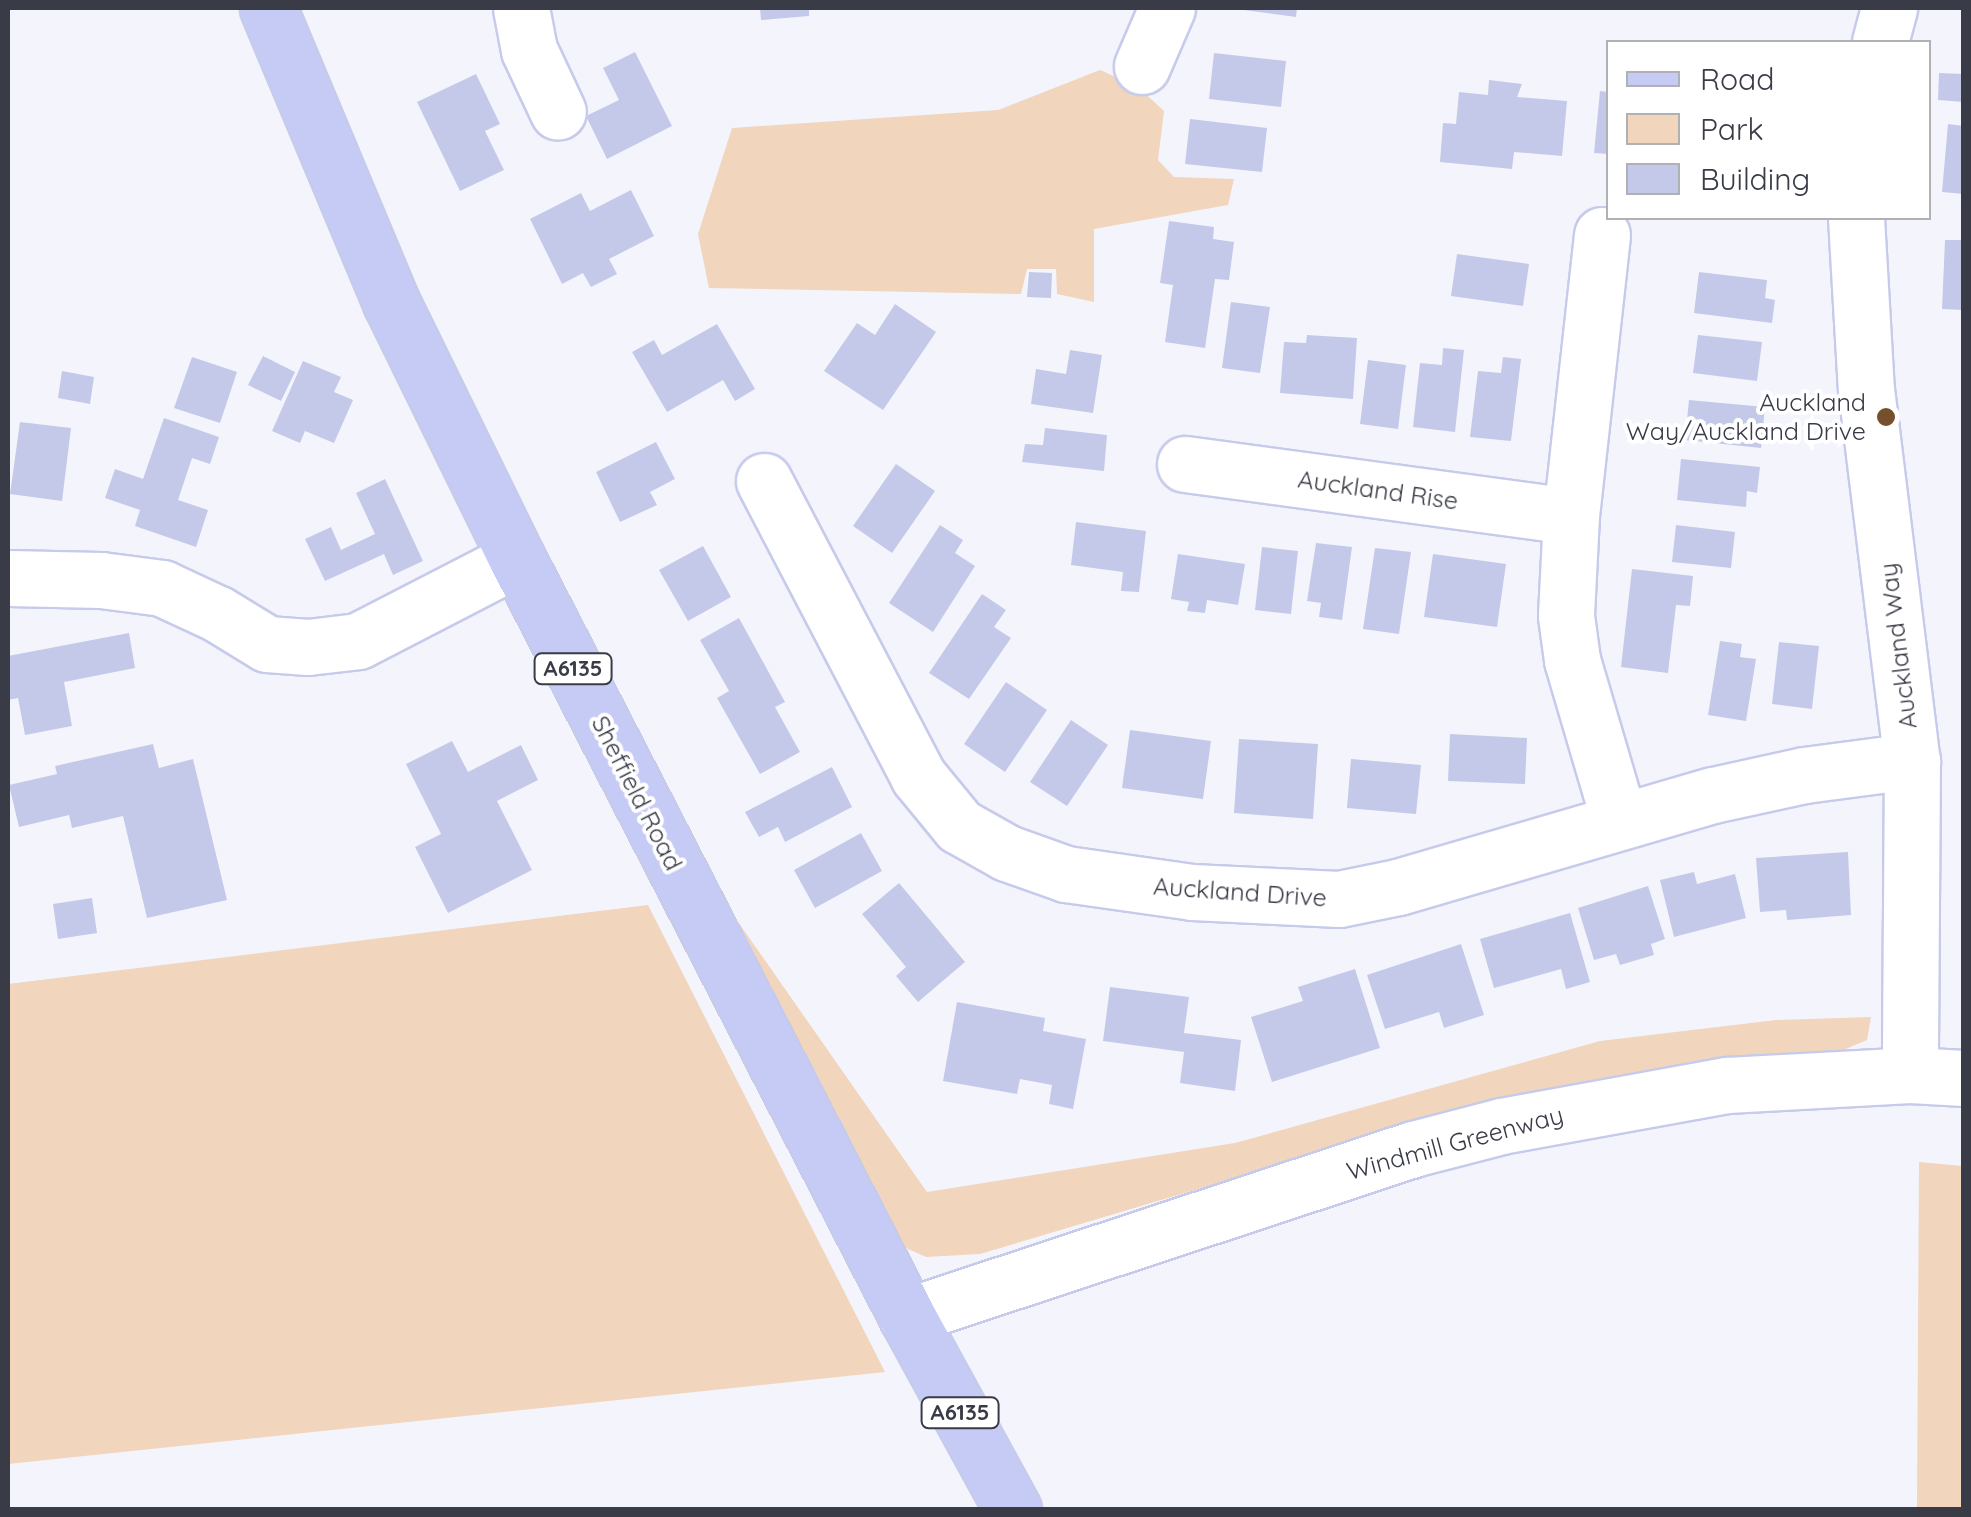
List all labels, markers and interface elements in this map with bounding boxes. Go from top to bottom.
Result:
legend [1606,40,1931,220]
text: Road [1700,60,1774,98]
text: Park [1700,110,1764,148]
text: Building [1700,160,1810,198]
place label: Auckland Way/Auckland Drive [1626,388,1866,447]
marker: Auckland Way/Auckland Drive [1875,406,1897,428]
street label: Auckland Rise [1296,464,1460,516]
street label: Auckland Way [1873,561,1923,731]
road number: A6135 [533,652,613,686]
street label: Sheffield Road [585,711,689,875]
street label: Auckland Drive [1152,871,1328,913]
street label: Windmill Greenway [1343,1100,1567,1186]
road number: A6135 [920,1396,1000,1430]

